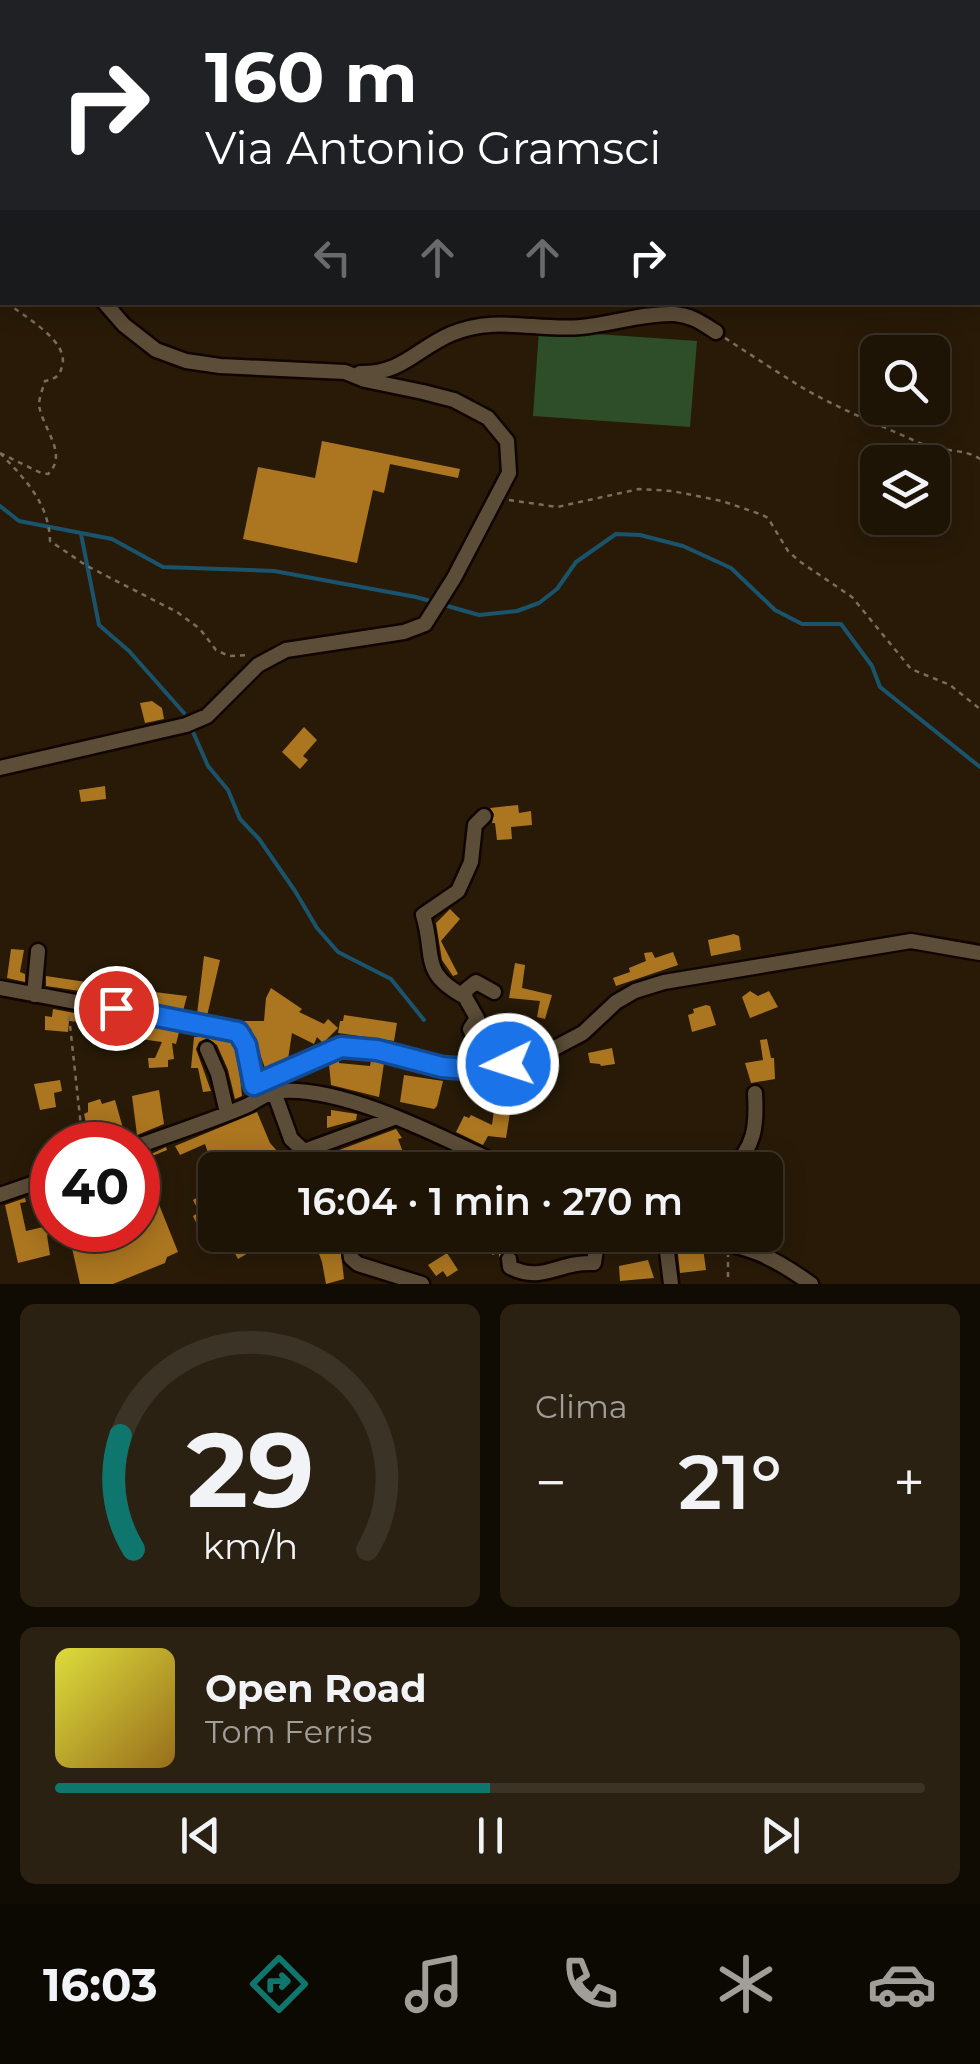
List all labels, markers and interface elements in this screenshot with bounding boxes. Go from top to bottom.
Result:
text: 160 m [205,34,418,120]
icon: right [40,40,170,170]
text: Via Antonio Gramsci [205,120,661,175]
icon: left [305,230,360,285]
icon: ahead [410,230,465,285]
icon: ahead [515,230,570,285]
icon: right [620,230,675,285]
map controls [860,335,950,535]
button: search [860,335,950,425]
button: layers [860,445,950,535]
pin [74,966,159,1051]
icon: arrive [89,981,144,1036]
position arrow [456,1012,560,1116]
speed limit sign: 40 [30,1122,160,1252]
text: 16:04 · 1 min · 270 m [298,1178,683,1225]
text: Clima [535,1387,628,1426]
text: 29 [186,1406,314,1533]
text: 21° [678,1436,782,1528]
text: − [535,1449,567,1516]
text: + [893,1449,925,1516]
text: km/h [202,1524,298,1568]
text: Open Road [205,1665,427,1712]
text: Tom Ferris [205,1712,372,1751]
icon: previous [173,1808,228,1863]
icon: pause [463,1808,518,1863]
icon: next [753,1808,808,1863]
icon: directions [244,1949,314,2019]
icon: music [399,1949,469,2019]
icon: phone [555,1949,625,2019]
icon: climate [711,1949,781,2019]
icon: car [867,1949,937,2019]
text: 16:03 [43,1957,158,2012]

